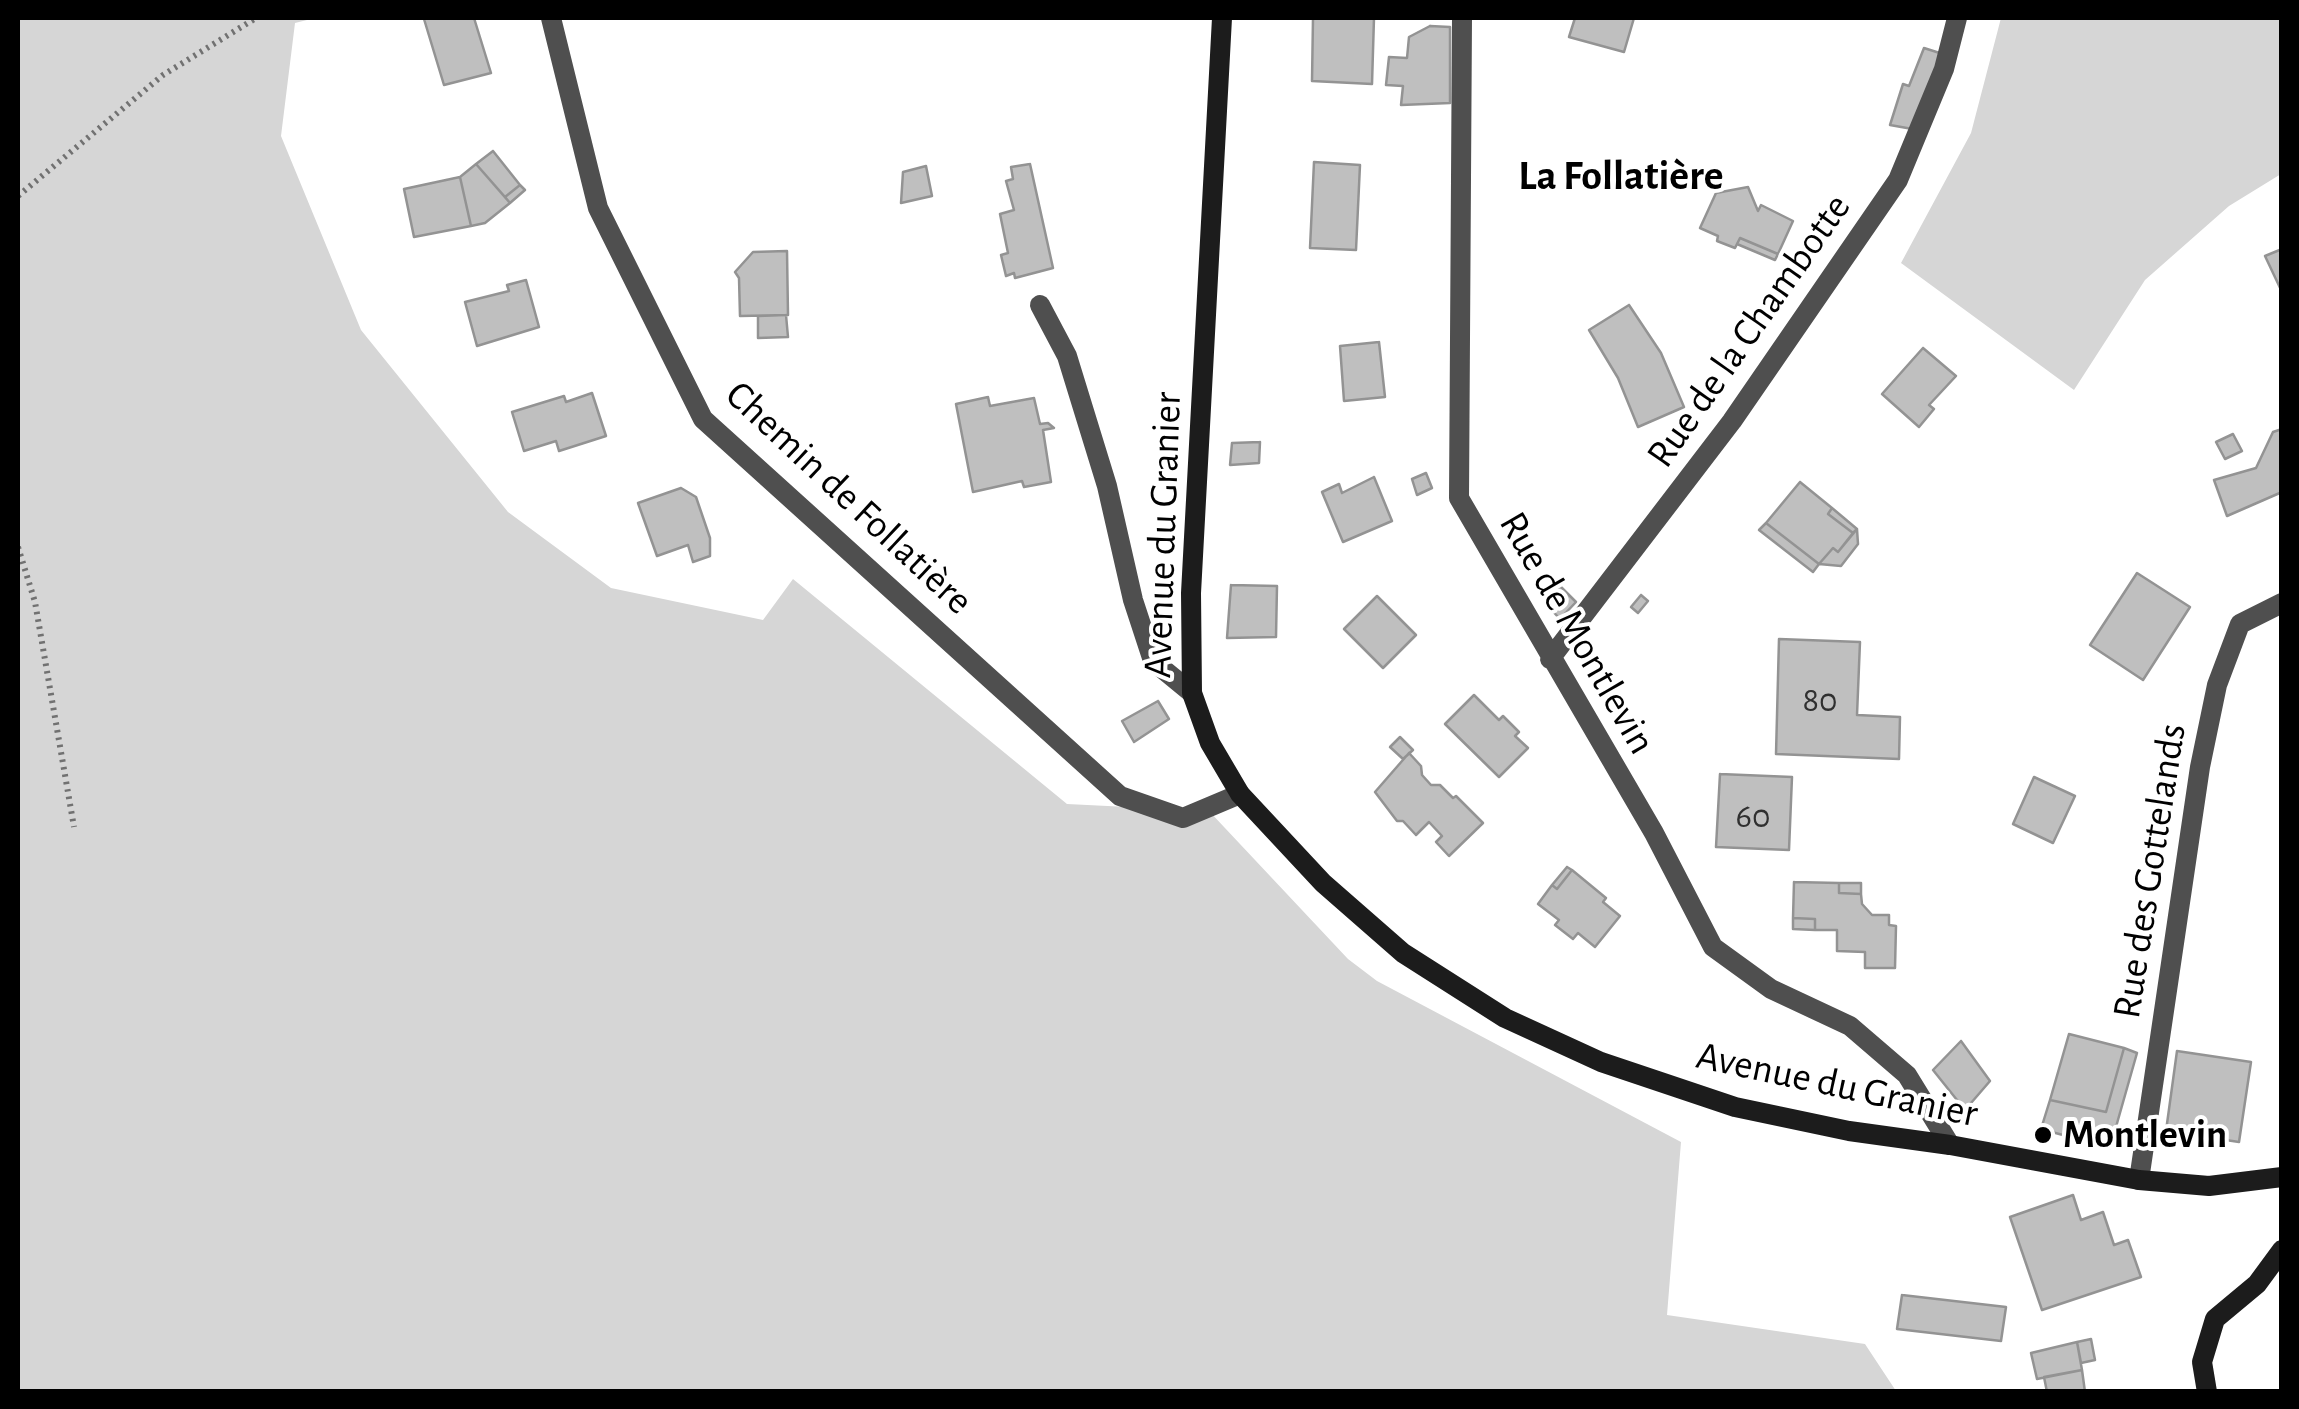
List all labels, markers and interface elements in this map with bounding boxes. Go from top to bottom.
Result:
district label: La Follatière [1518,151,1724,201]
street label: Rue de la Chambotte [1637,185,1861,477]
street label: Chemin de Follatière [715,371,983,625]
street label: Avenue du Granier [1134,391,1192,679]
street label: Rue de Montlevin [1488,503,1666,763]
house number: 80 [1802,679,1838,721]
street label: Rue des Gottelands [2103,720,2197,1022]
house number: 60 [1736,795,1770,837]
street label: Avenue du Granier [1692,1032,1982,1138]
place label: Montlevin [2063,1111,2227,1159]
marker: Montlevin [2032,1124,2054,1146]

